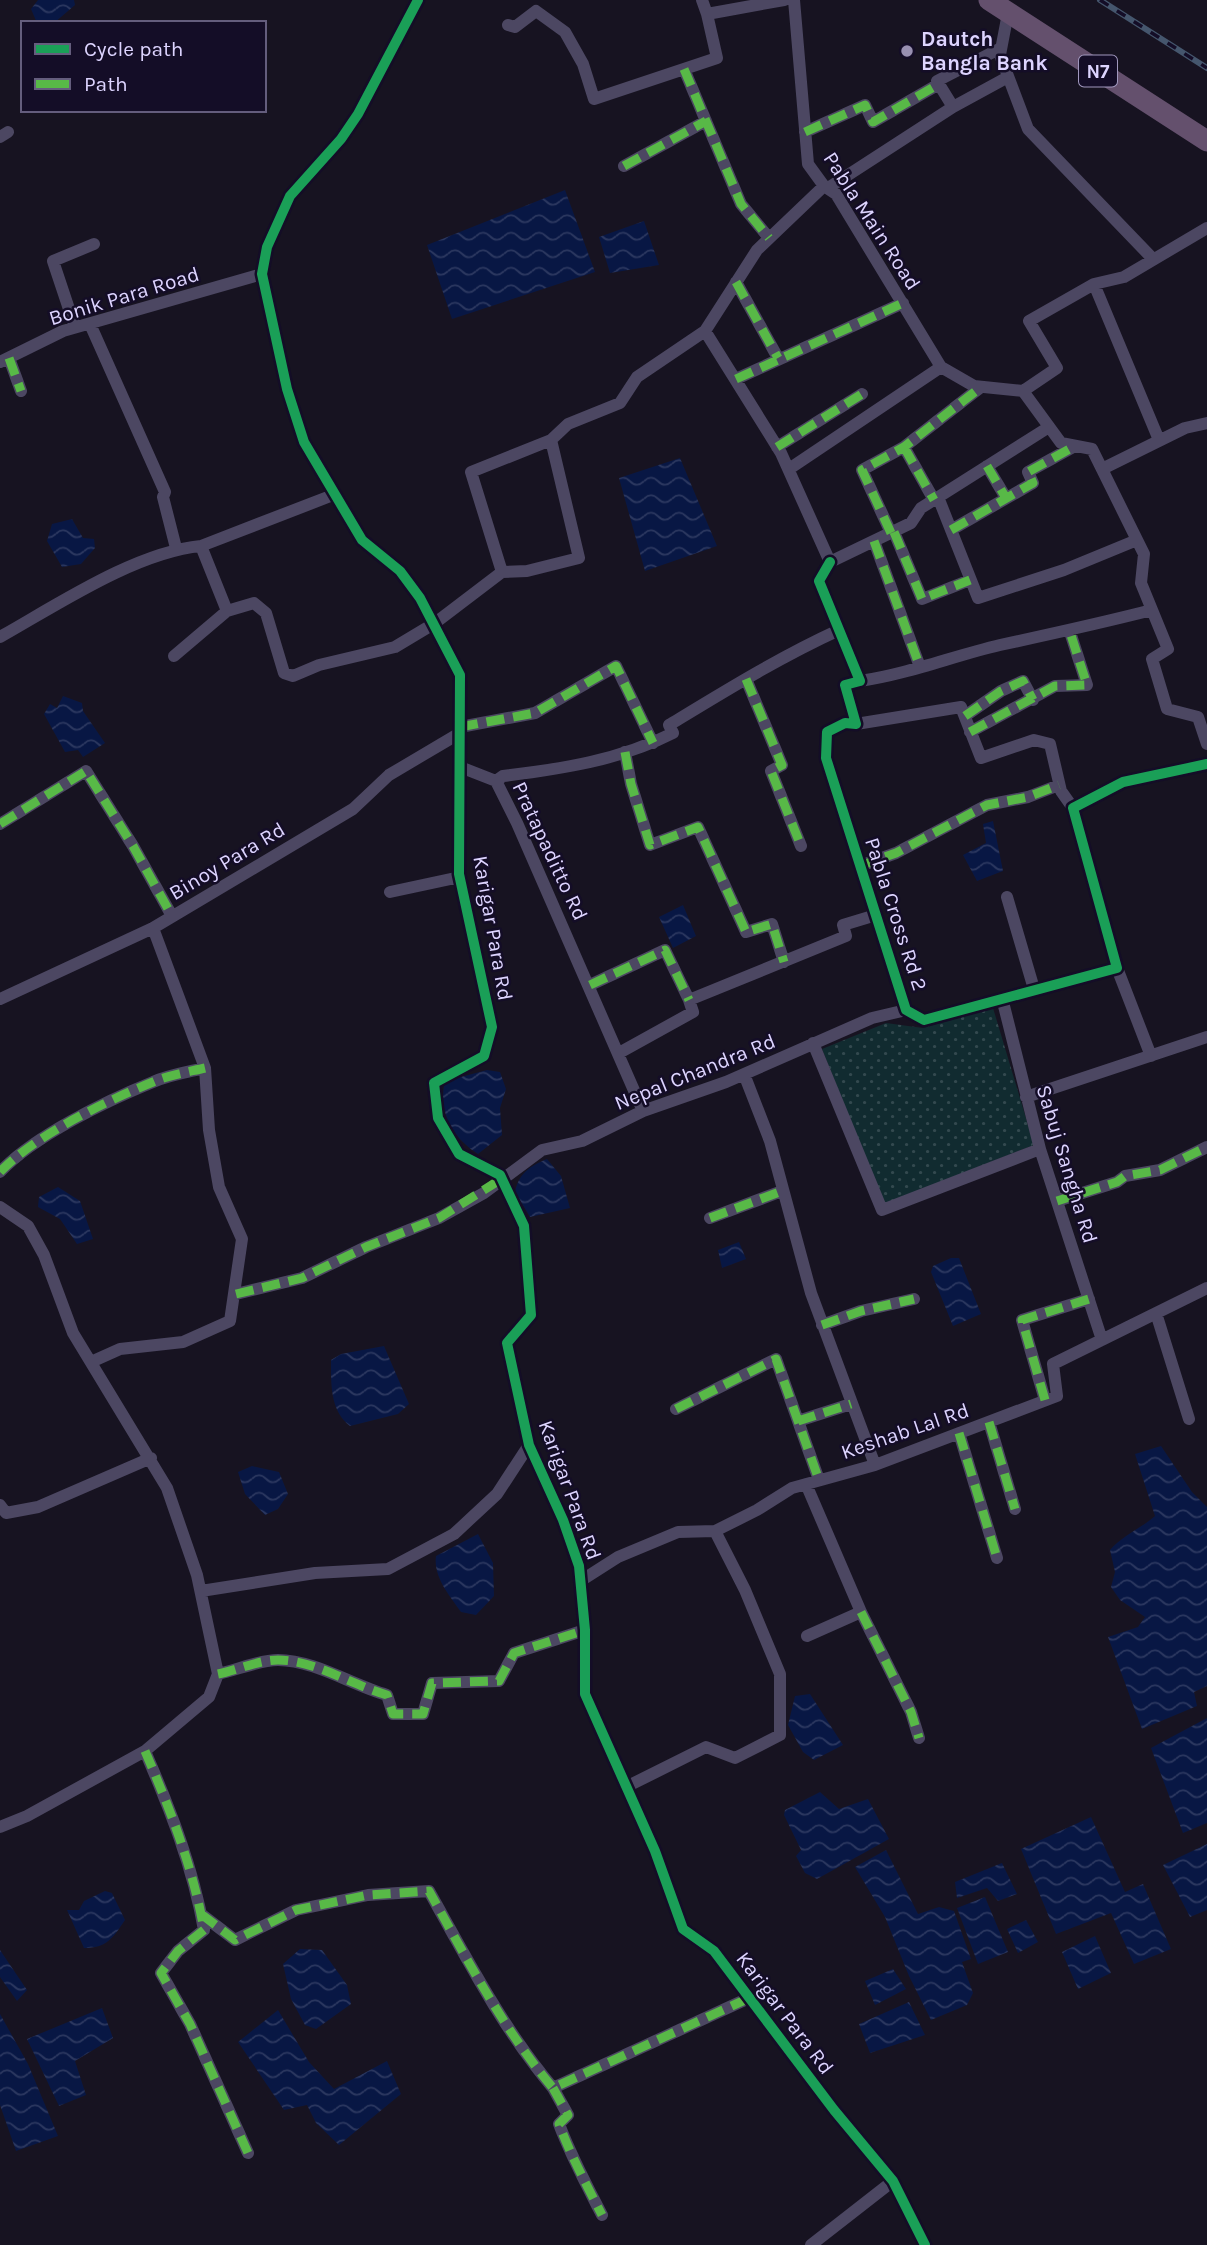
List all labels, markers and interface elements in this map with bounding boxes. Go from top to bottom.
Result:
legend [21,21,266,112]
place label: Dautch Bangla Bank [921,27,1048,75]
text: Cycle path [84,37,184,61]
marker: Dautch Bangla Bank [899,43,915,59]
road number: N7 [1079,55,1117,86]
text: Path [84,72,128,96]
street label: Pabla Main Road [818,148,926,294]
street label: Bonik Para Road [46,262,202,330]
street label: Pratapaditto Rd [507,778,593,924]
street label: Binoy Para Rd [165,817,289,905]
street label: Pabla Cross Rd 2 [860,834,932,994]
street label: Karigar Para Rd [468,854,518,1002]
street label: Nepal Chandra Rd [611,1029,779,1115]
street label: Sabuj Sangha Rd [1032,1082,1102,1246]
street label: Keshab Lal Rd [838,1398,972,1464]
street label: Karigar Para Rd [534,1417,606,1563]
street label: Karigar Para Rd [731,1947,839,2079]

